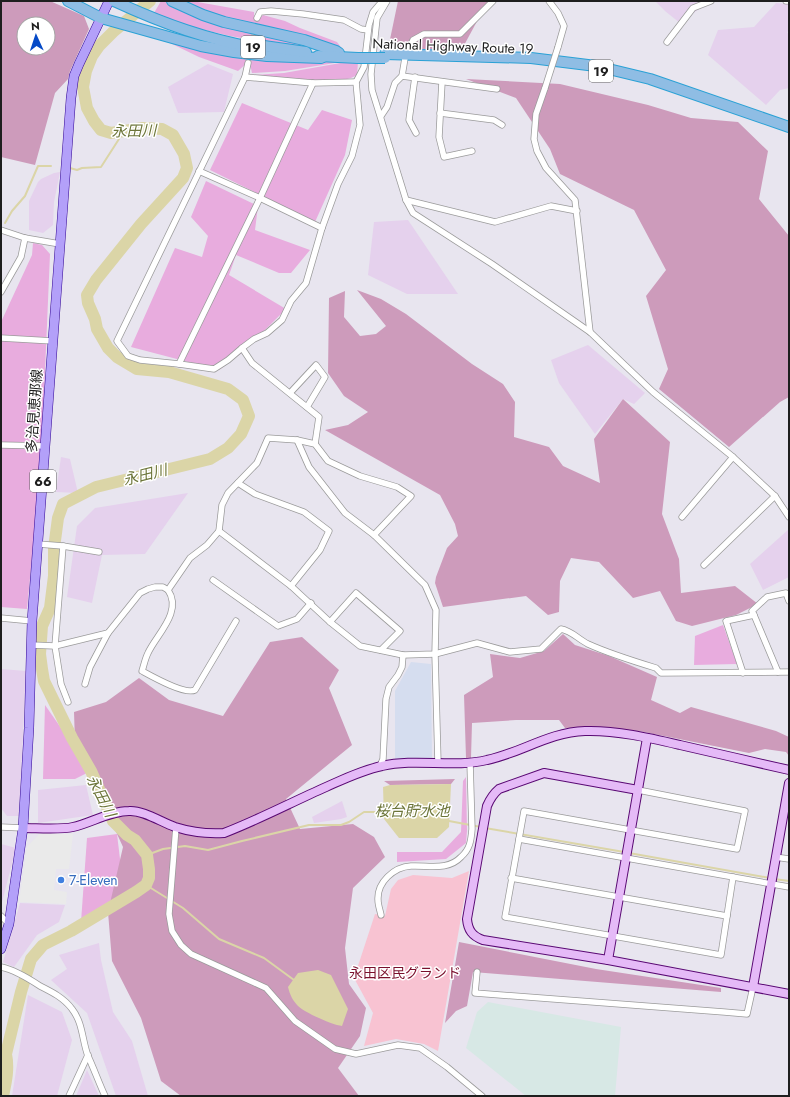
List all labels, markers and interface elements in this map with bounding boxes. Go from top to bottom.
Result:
north arrow [16,16,56,56]
text: N [31,18,40,34]
street label: National Highway Route 19 [372,33,534,59]
road number: 19 [241,36,265,58]
road number: 19 [589,60,613,82]
water label: 永田川 [111,120,159,142]
street label: 多治見恵那線 [21,368,47,454]
water label: 永田川 [120,458,171,491]
road number: 66 [30,470,56,492]
water label: 永田川 [81,771,122,823]
water label: 桜台貯水池 [374,800,451,822]
place label: 7-Eleven [69,870,118,890]
marker: 7-Eleven [56,875,66,885]
park label: 永田区民グランド [349,963,461,983]

